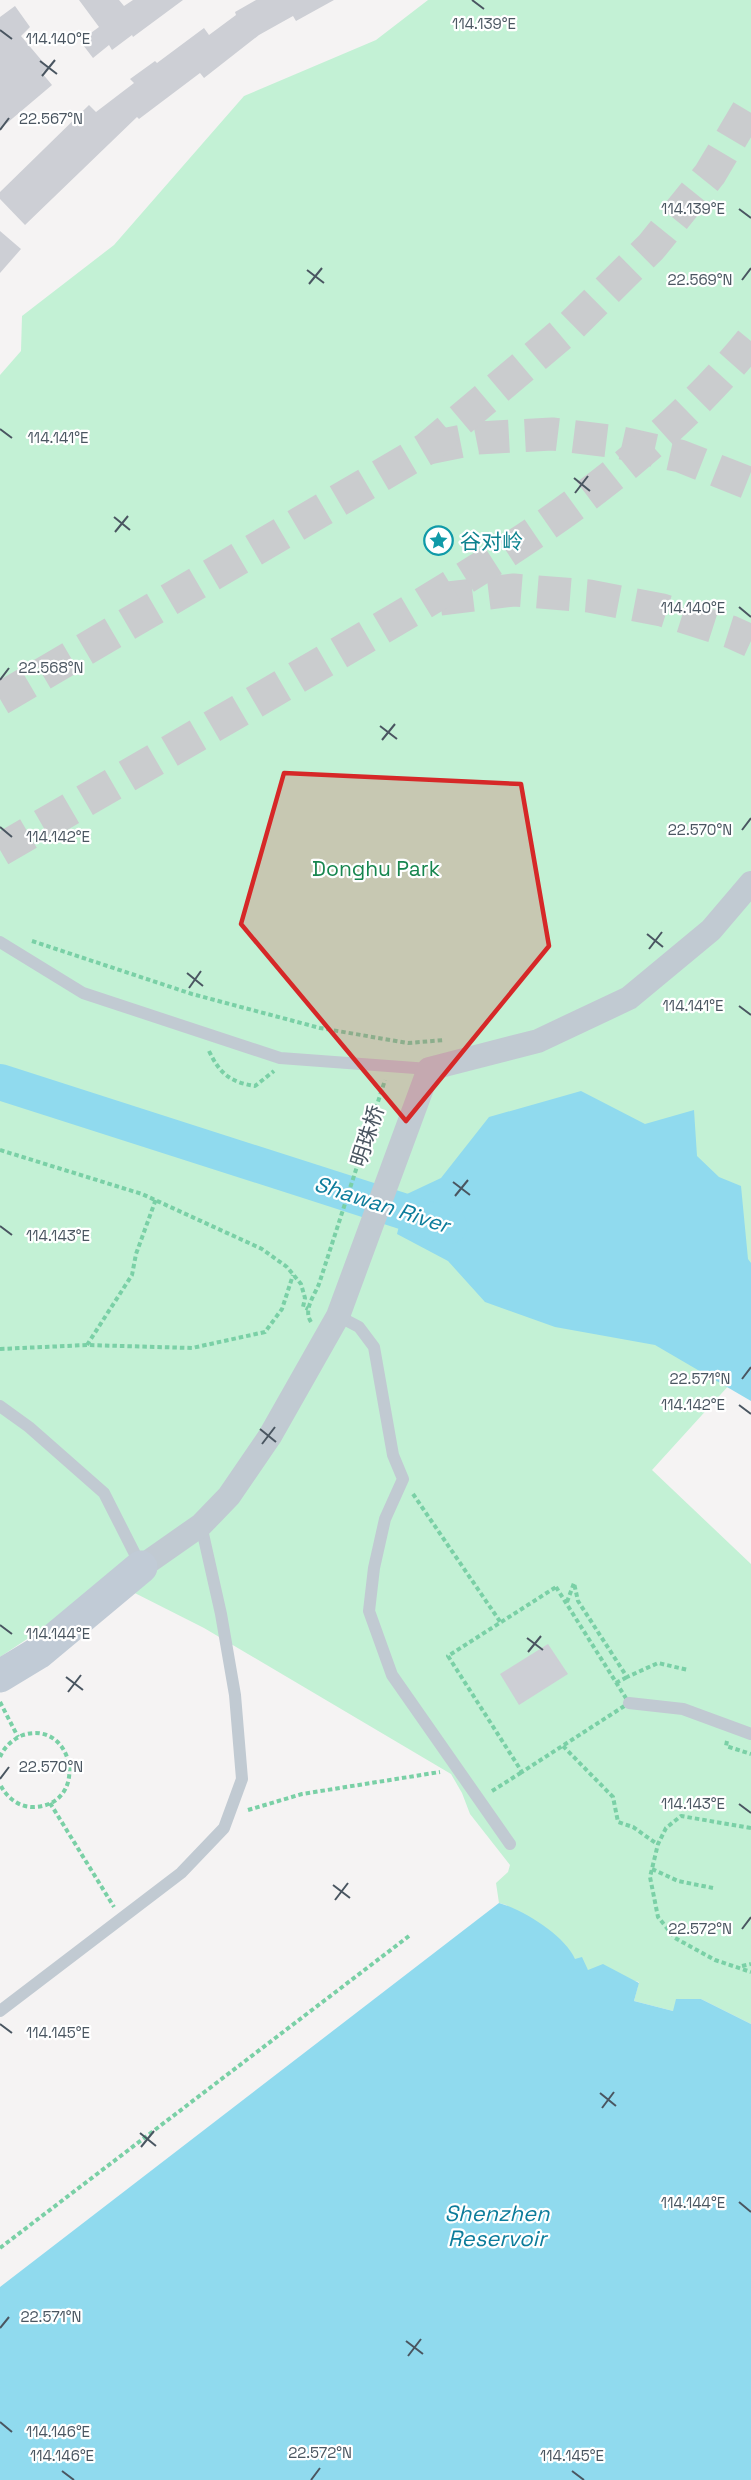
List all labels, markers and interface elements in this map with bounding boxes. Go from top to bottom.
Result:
text: 114.139°E [452,14,516,33]
text: 114.140°E [26,29,90,48]
text: 22.567°N [19,109,83,128]
text: 114.139°E [661,199,725,218]
text: 22.569°N [668,270,732,289]
text: 114.141°E [28,428,88,447]
place icon: 谷对岭 [423,525,455,557]
place label: 谷对岭 [460,528,523,555]
text: 114.140°E [661,598,725,617]
text: 22.568°N [18,658,84,677]
text: 22.570°N [668,820,732,839]
text: 114.142°E [26,827,90,846]
park label: Donghu Park [312,855,440,882]
text: 114.141°E [663,996,723,1015]
street label: 明珠桥 [344,1102,390,1170]
water label: Shawan River [311,1169,456,1240]
text: 114.143°E [26,1226,90,1245]
text: 22.571°N [670,1369,730,1388]
text: 114.142°E [661,1395,725,1414]
text: 114.144°E [26,1624,90,1643]
text: 22.570°N [19,1757,83,1776]
text: 114.143°E [661,1794,725,1813]
text: 22.572°N [668,1919,732,1938]
text: 114.145°E [26,2023,90,2042]
text: 114.144°E [661,2193,725,2212]
water label: Shenzhen Reservoir [445,2199,550,2252]
text: 22.571°N [21,2307,81,2326]
text: 114.146°E [26,2422,90,2441]
text: 22.572°N [288,2443,352,2462]
text: 114.146°E [30,2446,94,2465]
text: 114.145°E [540,2446,604,2465]

